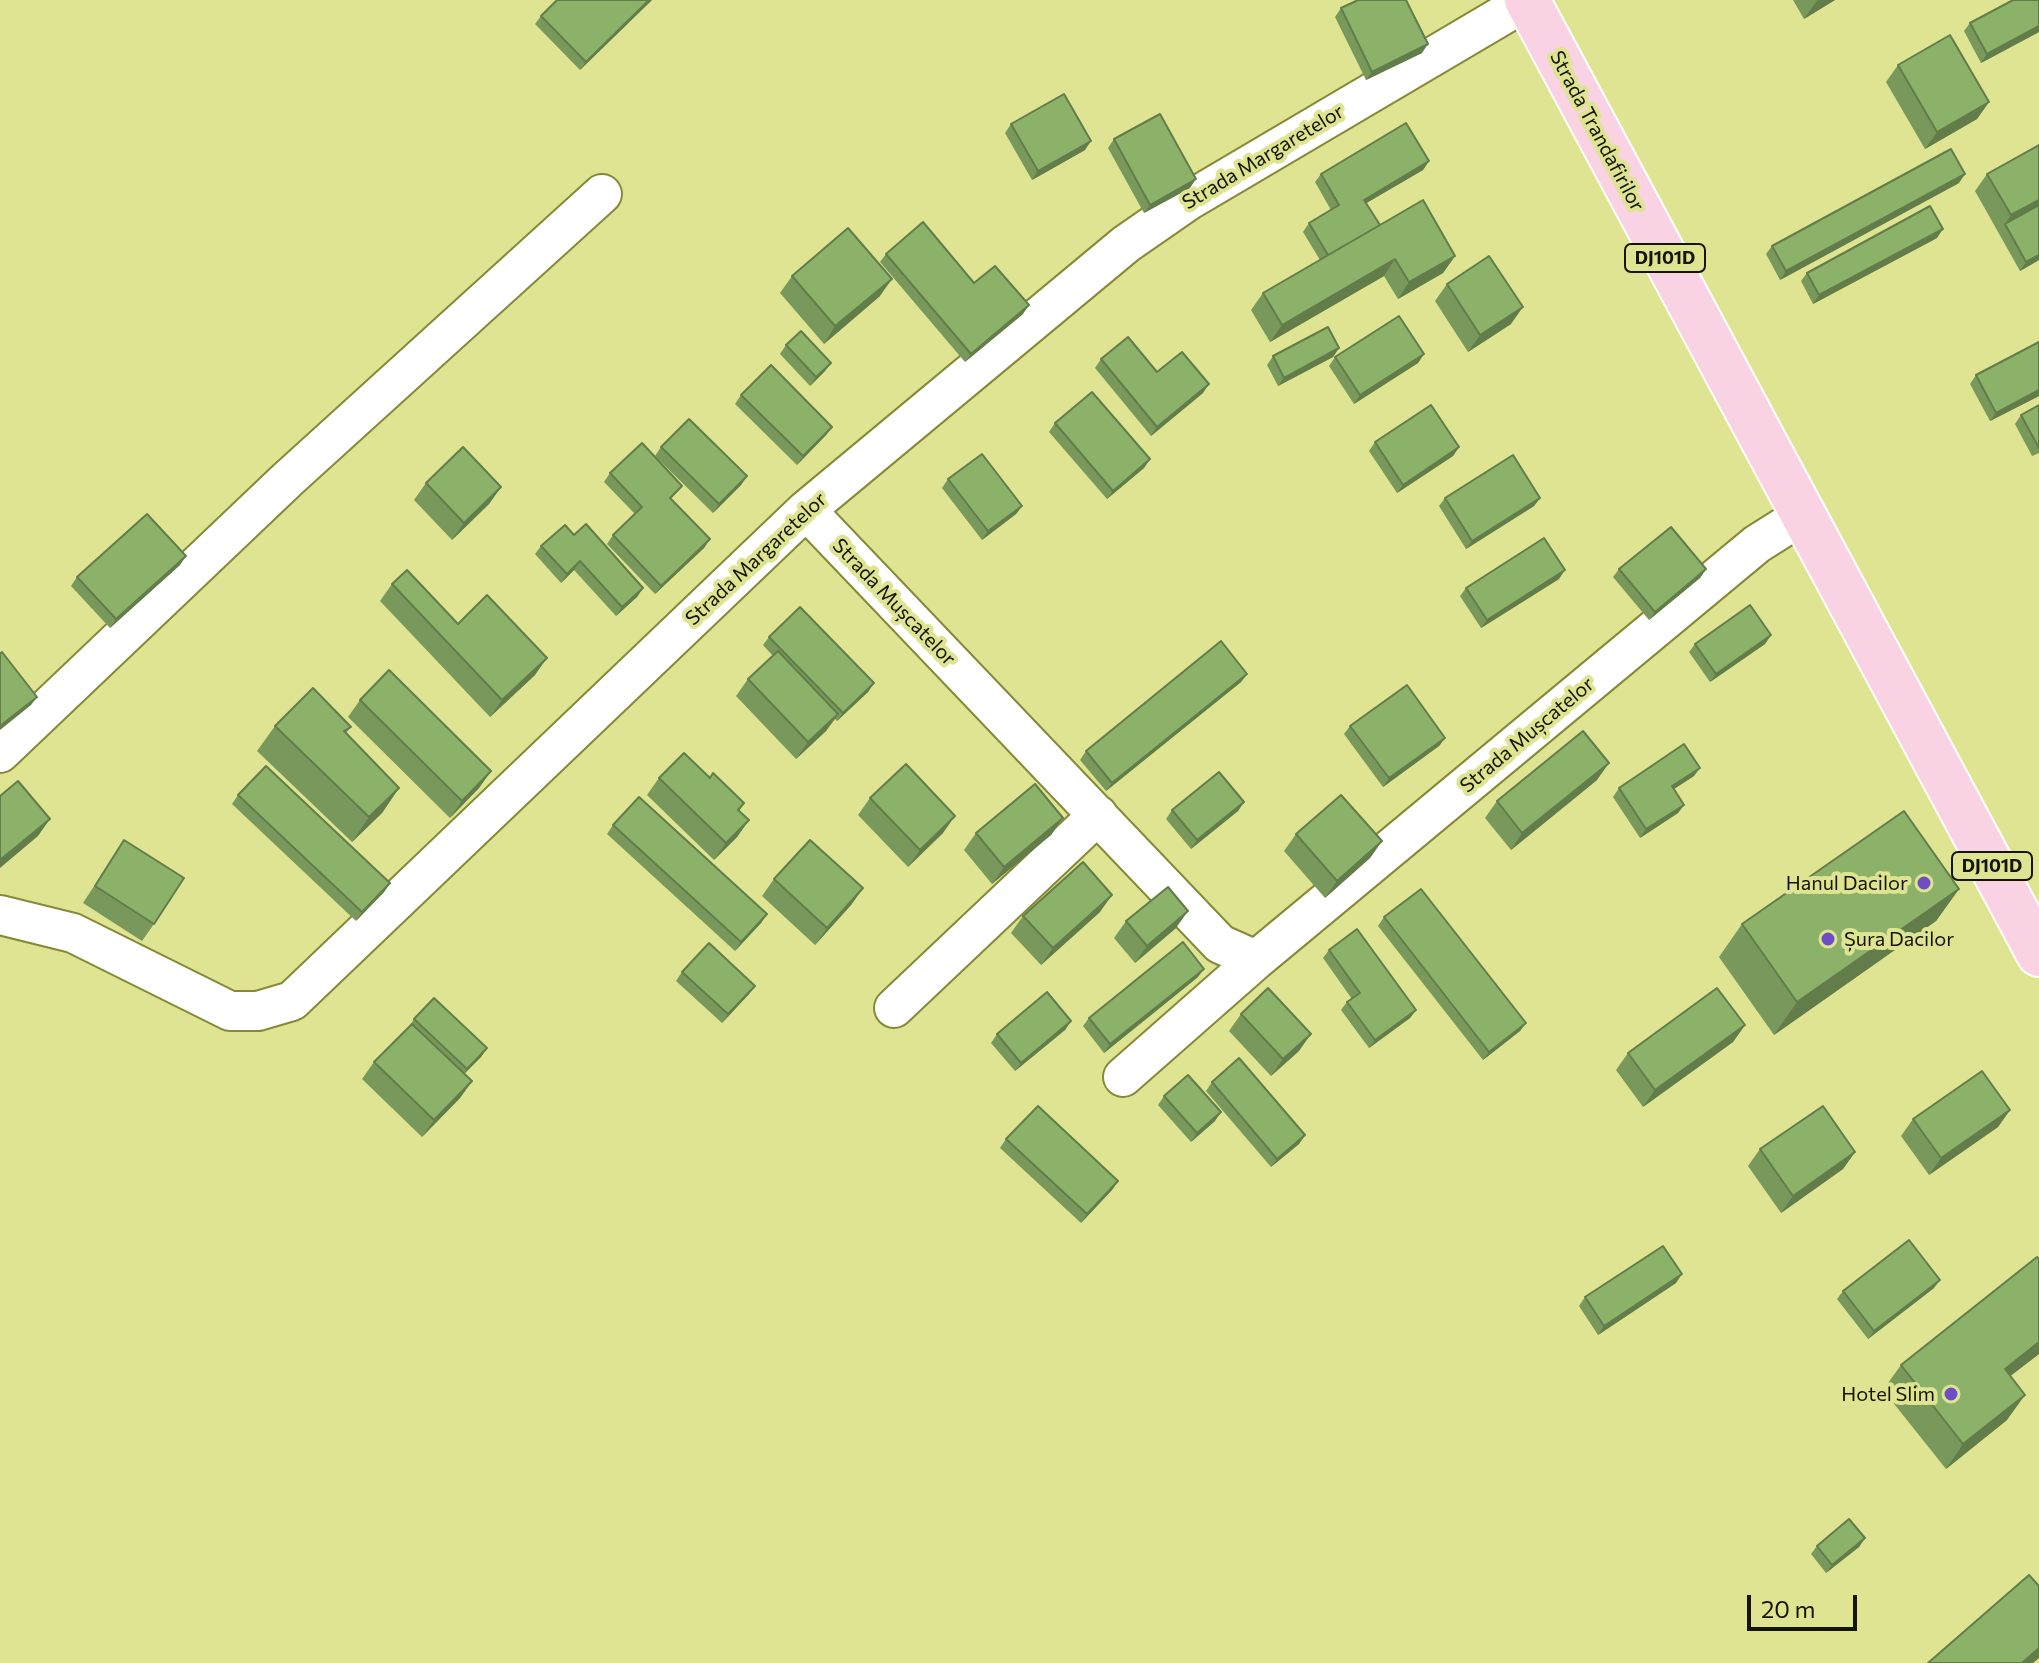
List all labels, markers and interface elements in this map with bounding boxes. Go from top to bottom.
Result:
street label: Strada Trandafirilor [1545,47,1649,215]
street label: Strada Margaretelor [1178,99,1348,215]
road number: DJ101D [1625,244,1705,272]
street label: Strada Margaretelor [681,487,831,631]
street label: Strada Mușcatelor [827,534,961,670]
street label: Strada Mușcatelor [1455,672,1599,798]
road number: DJ101D [1952,852,2032,880]
place label: Hanul Dacilor [1786,871,1908,895]
marker: Hanul Dacilor [1915,874,1933,892]
place label: Șura Dacilor [1844,927,1954,951]
marker: Șura Dacilor [1819,930,1837,948]
place label: Hotel Slim [1841,1382,1935,1406]
marker: Hotel Slim [1942,1385,1960,1403]
scale bar [1751,1579,1861,1629]
text: 20 m [1761,1594,1815,1623]

